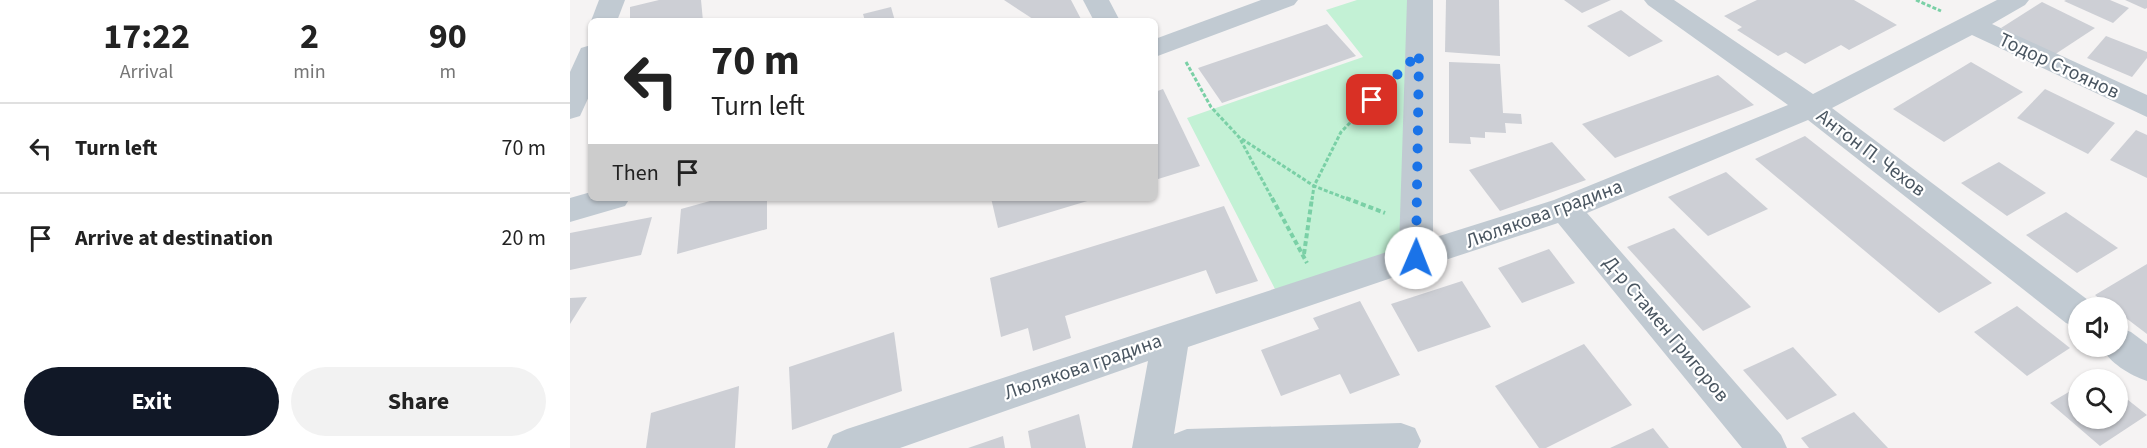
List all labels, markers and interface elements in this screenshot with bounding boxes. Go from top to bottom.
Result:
text: 17:22 [103,11,190,62]
text: 2 [300,11,319,62]
text: 90 [429,11,467,62]
street label: Тодор Стоянов [1994,26,2124,106]
text: 70 m [711,31,800,91]
icon: left [612,42,690,120]
text: Arrival [120,58,173,86]
text: min [293,58,326,86]
text: m [439,58,456,86]
pin [1346,74,1397,125]
icon: arrive [1355,83,1388,116]
text: Turn left [711,87,805,126]
street label: Антон П. Чехов [1811,103,1931,203]
icon: left [24,132,57,165]
text: Turn left [75,132,157,164]
text: 70 m [501,132,546,164]
icon: arrive [671,156,704,189]
text: Then [612,157,659,189]
street label: Люлякова градина [1462,173,1626,255]
icon: arrive [24,222,57,255]
text: Arrive at destination [75,222,273,254]
text: 20 m [501,222,546,254]
position arrow [1384,226,1448,290]
street label: Д-р Стамен Григоров [1596,250,1736,408]
map controls [2068,297,2128,429]
button: sound [2068,297,2128,357]
street label: Люлякова градина [1000,327,1166,407]
button: Exit [24,367,279,436]
button: Share [291,367,546,436]
button: search [2068,369,2128,429]

